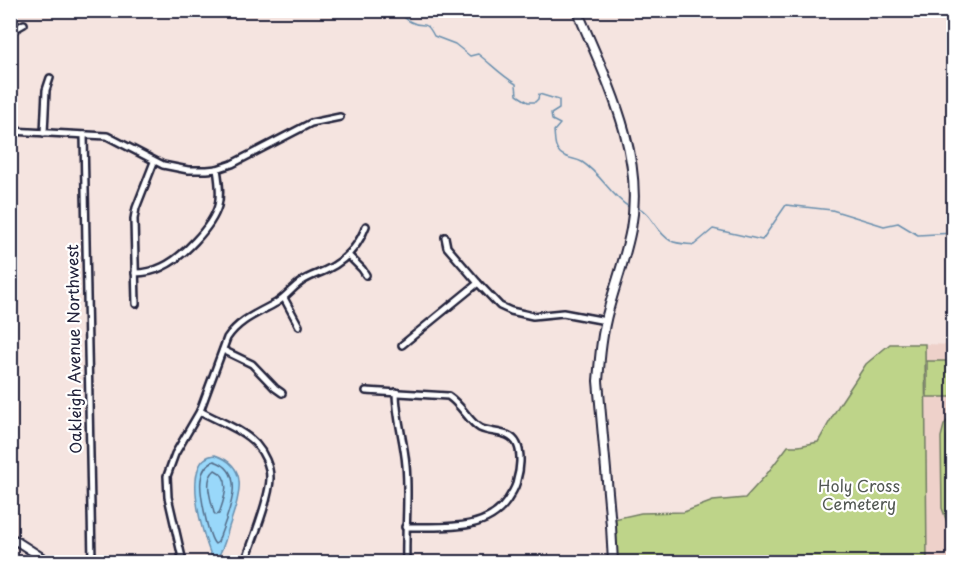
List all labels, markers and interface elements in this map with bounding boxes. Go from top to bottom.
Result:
street label: Oakleigh Avenue Northwest [59,244,87,454]
park label: Holy Cross Cemetery [818,473,900,515]

